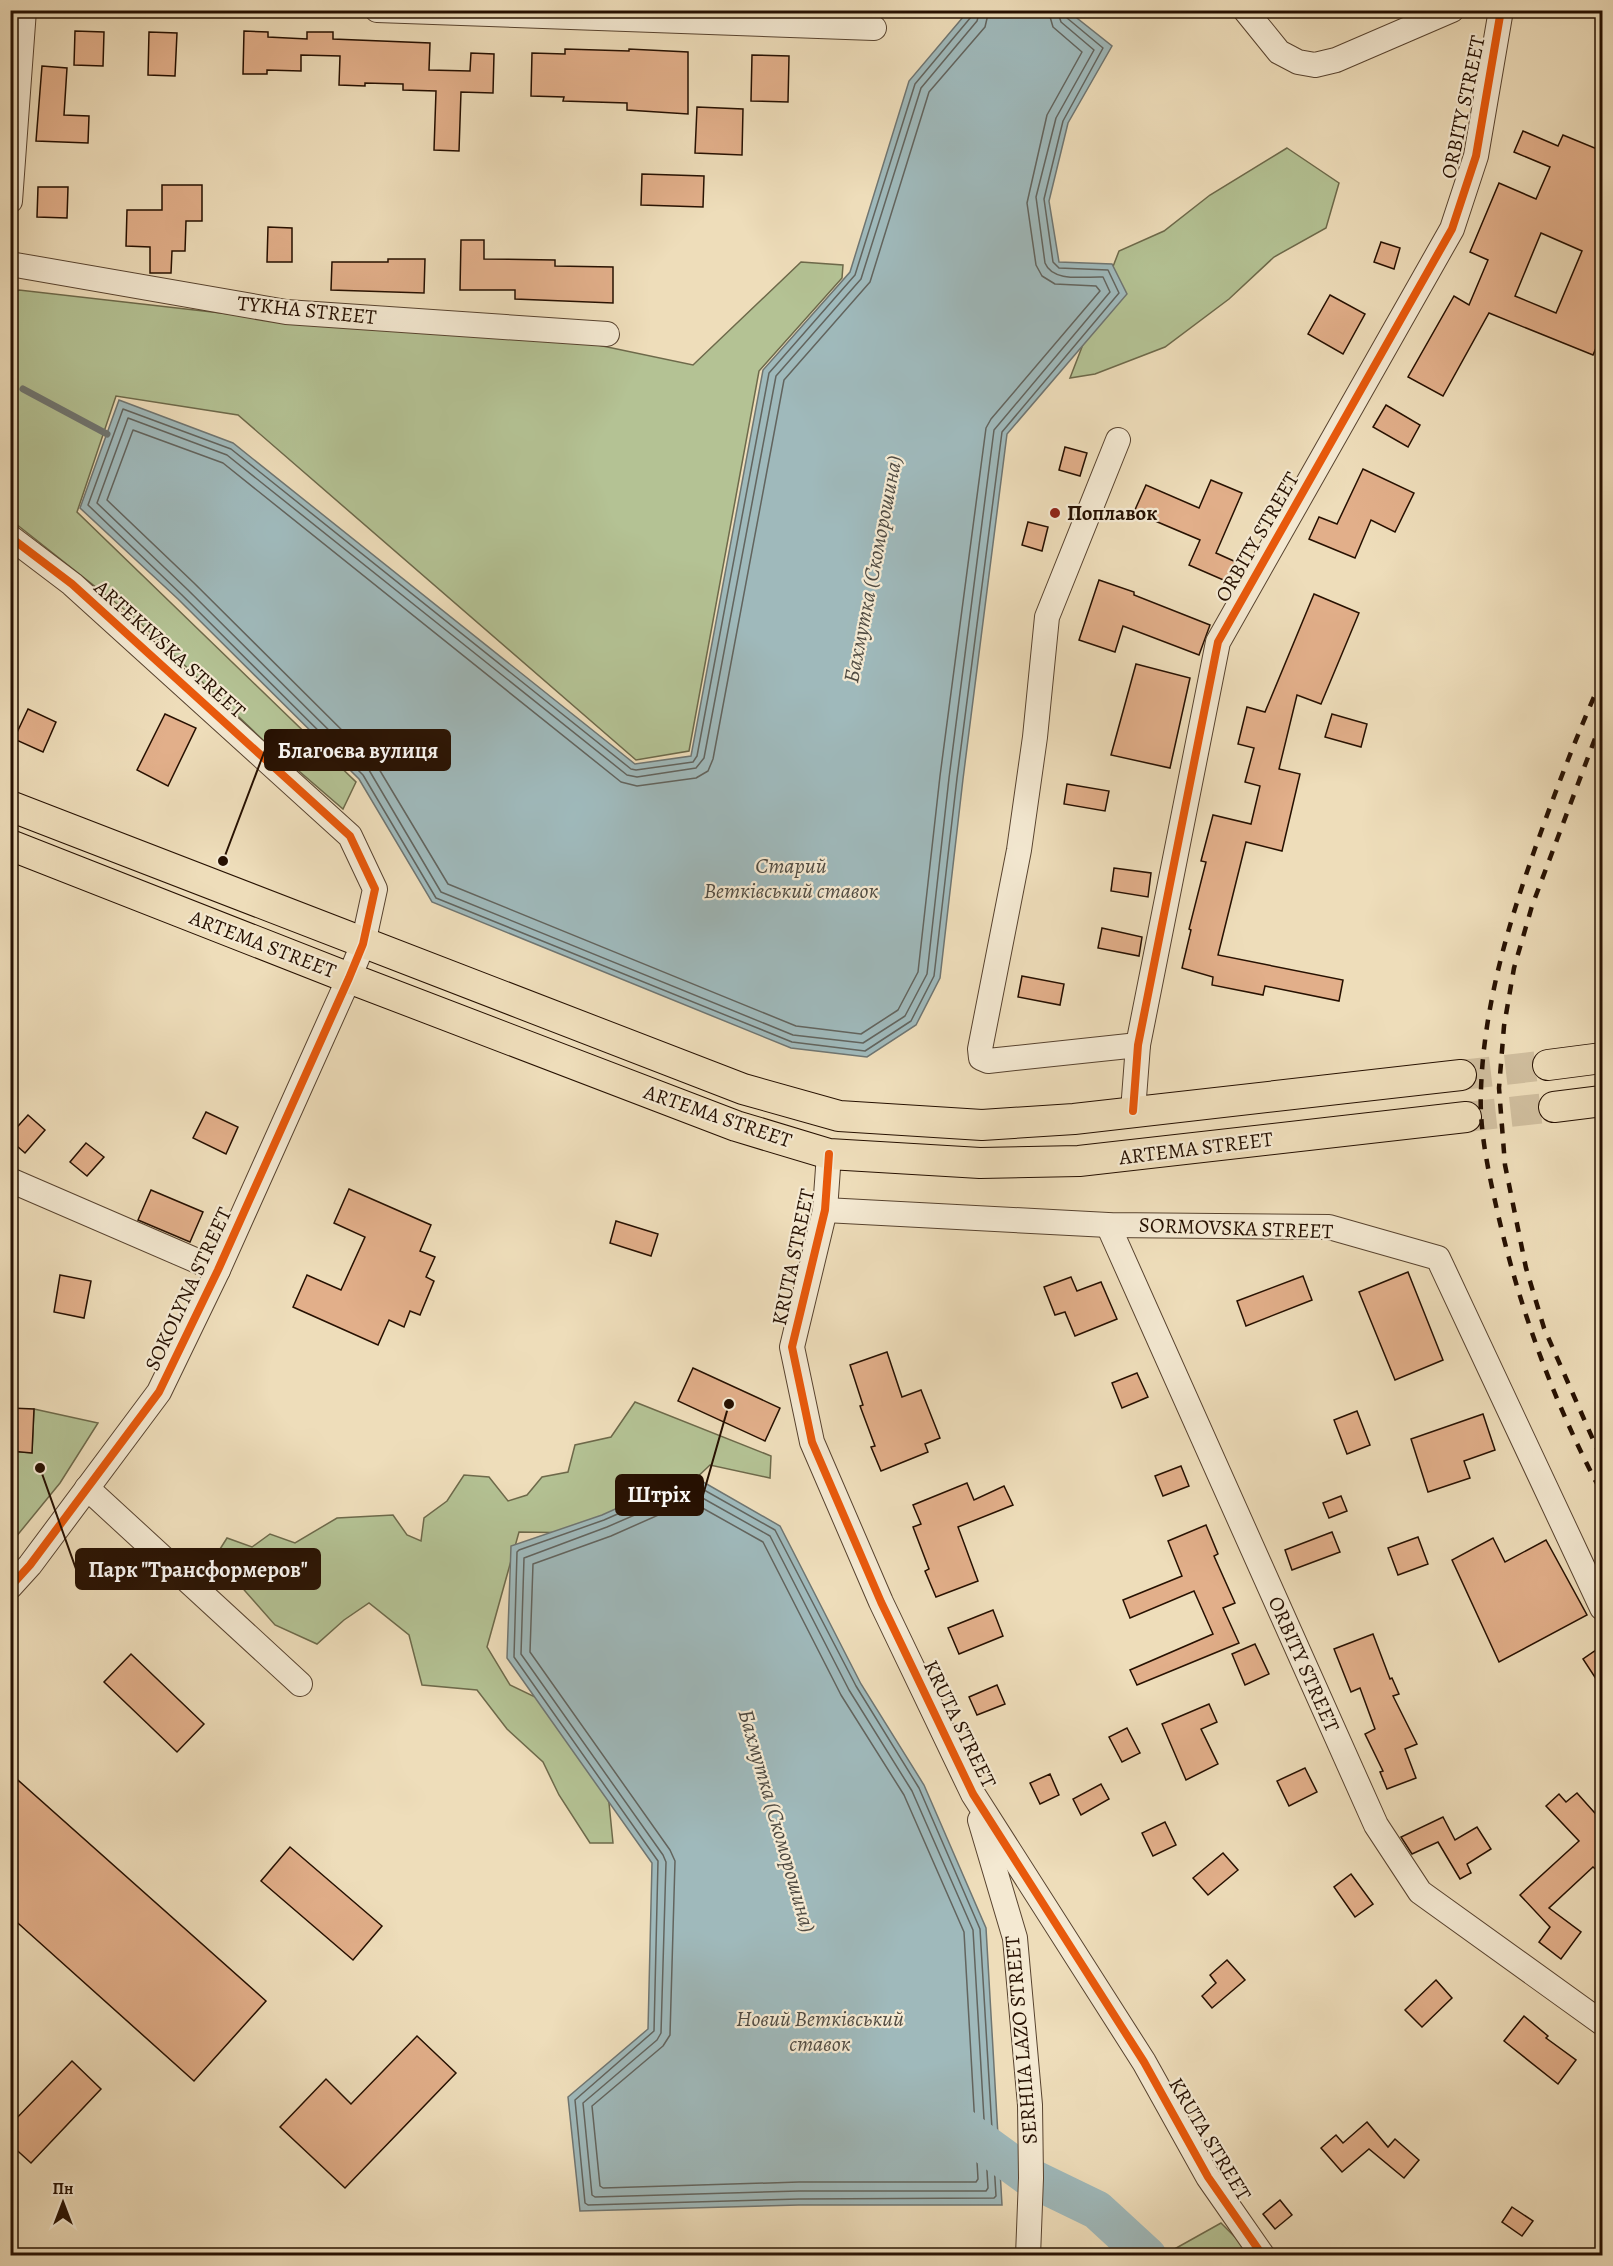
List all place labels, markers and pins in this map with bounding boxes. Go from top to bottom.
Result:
place label: Поплавок [1067,499,1158,527]
marker: Поплавок [1048,506,1062,520]
callout: Благоєва вулиця [265,730,450,770]
callout: Штріх [616,1475,703,1515]
callout: Парк "Трансформеров" [76,1549,320,1589]

